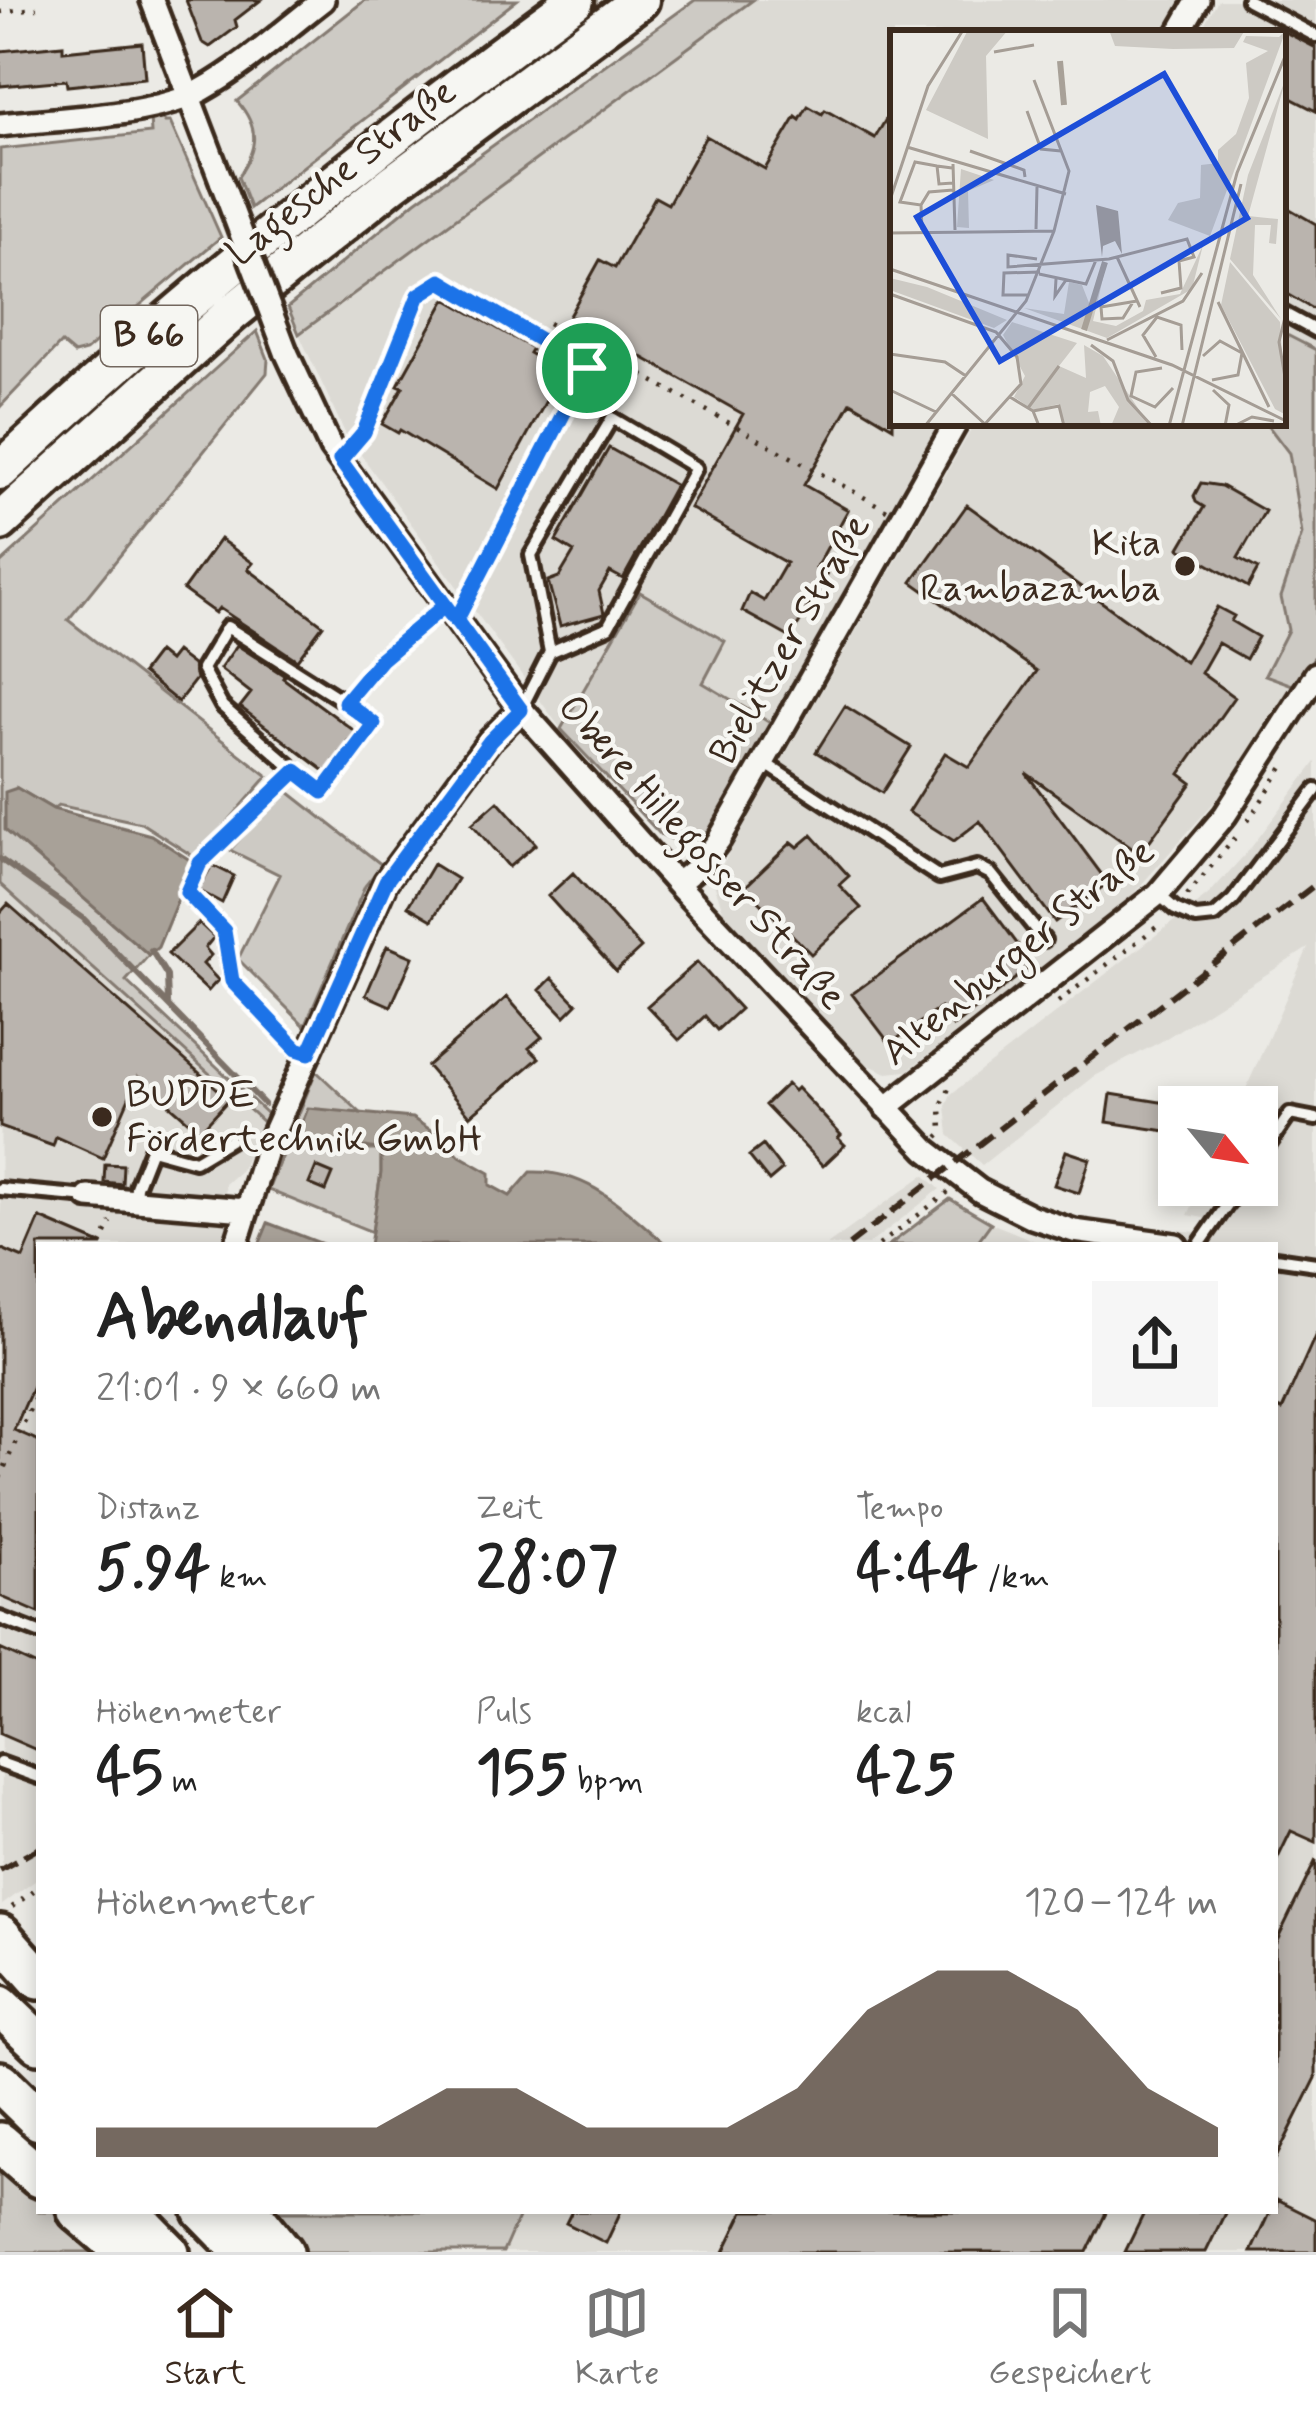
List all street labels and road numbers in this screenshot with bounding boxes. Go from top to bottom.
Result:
street label: Lagesche Straße [217,67,469,281]
road number: B 66 [101,306,197,366]
street label: Bielitzer Straße [699,506,883,774]
street label: Obere Hillegosser Straße [543,684,857,1024]
street label: Altenburger Straße [872,827,1168,1081]

